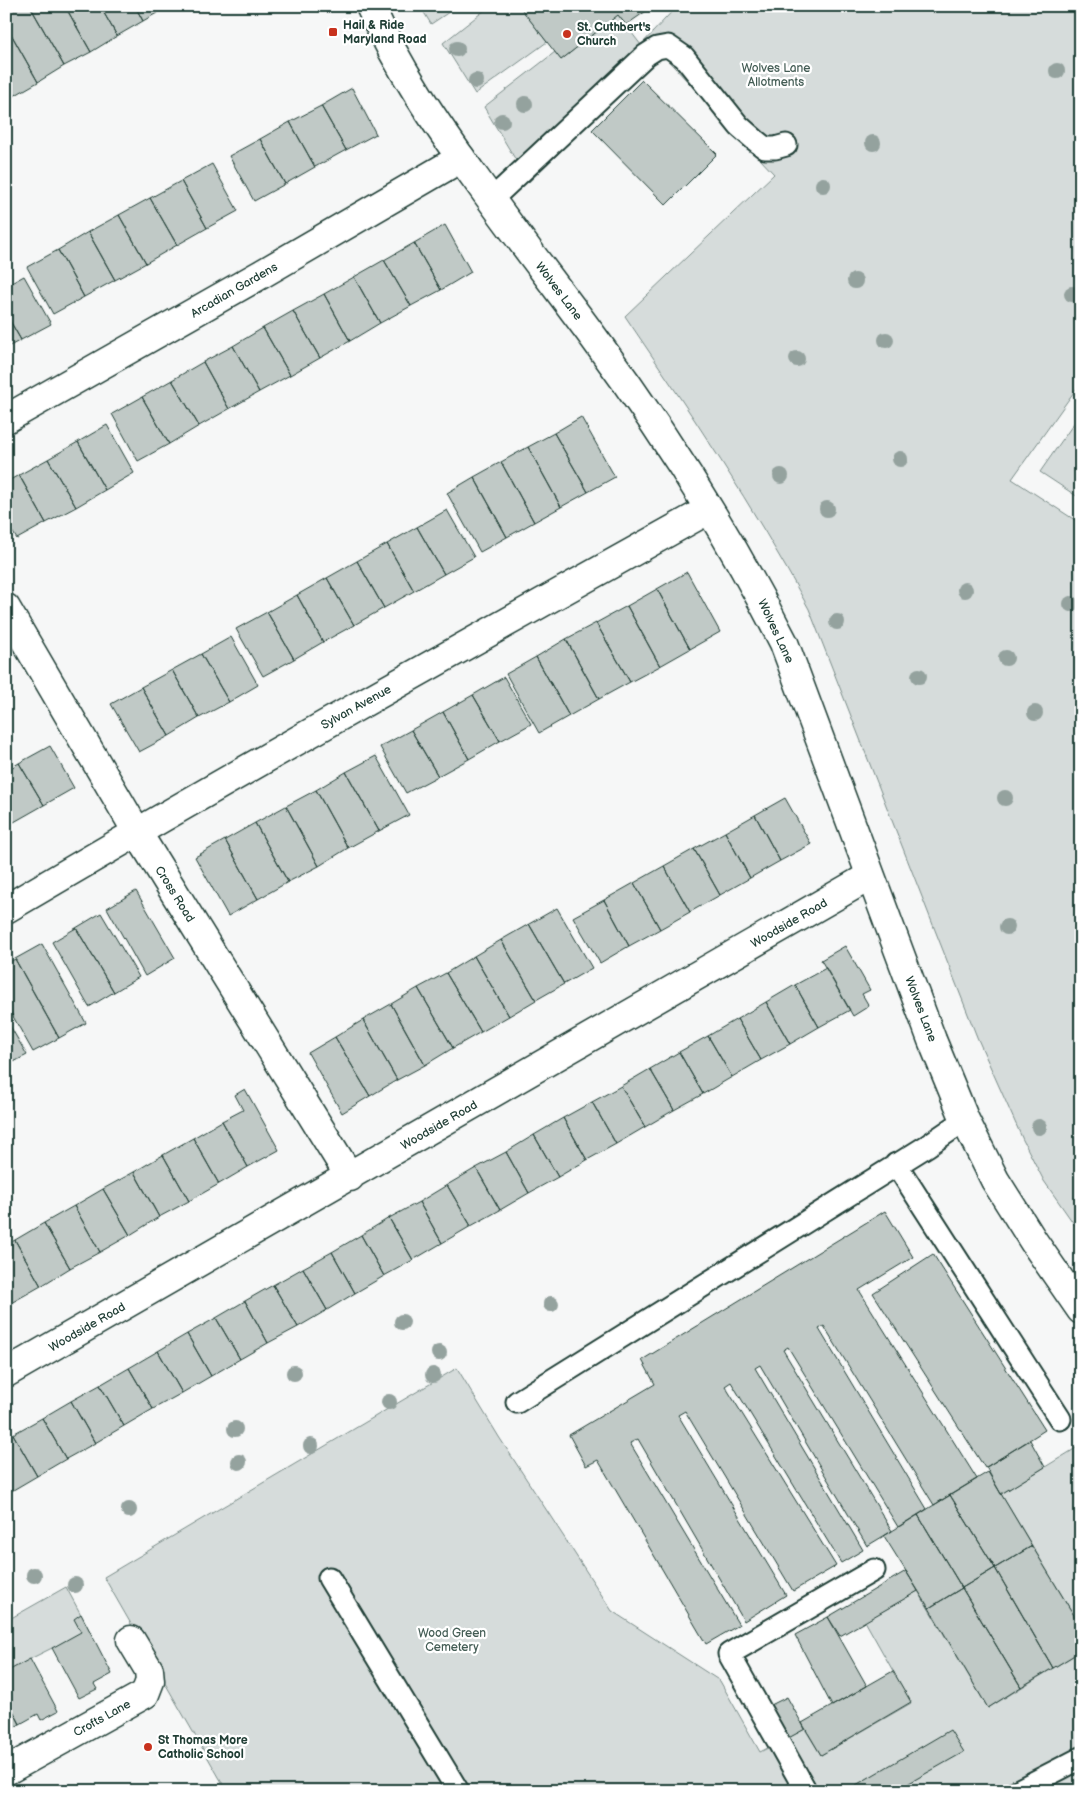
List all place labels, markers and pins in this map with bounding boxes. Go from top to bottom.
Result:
place label: Hail & Ride Maryland Road [343,18,427,47]
place label: St. Cuthbert's Church [577,20,651,49]
marker: Hail & Ride Maryland Road [327,26,339,38]
marker: St. Cuthbert's Church [561,28,573,40]
place label: St Thomas More Catholic School [158,1733,248,1762]
marker: St Thomas More Catholic School [142,1741,154,1753]

